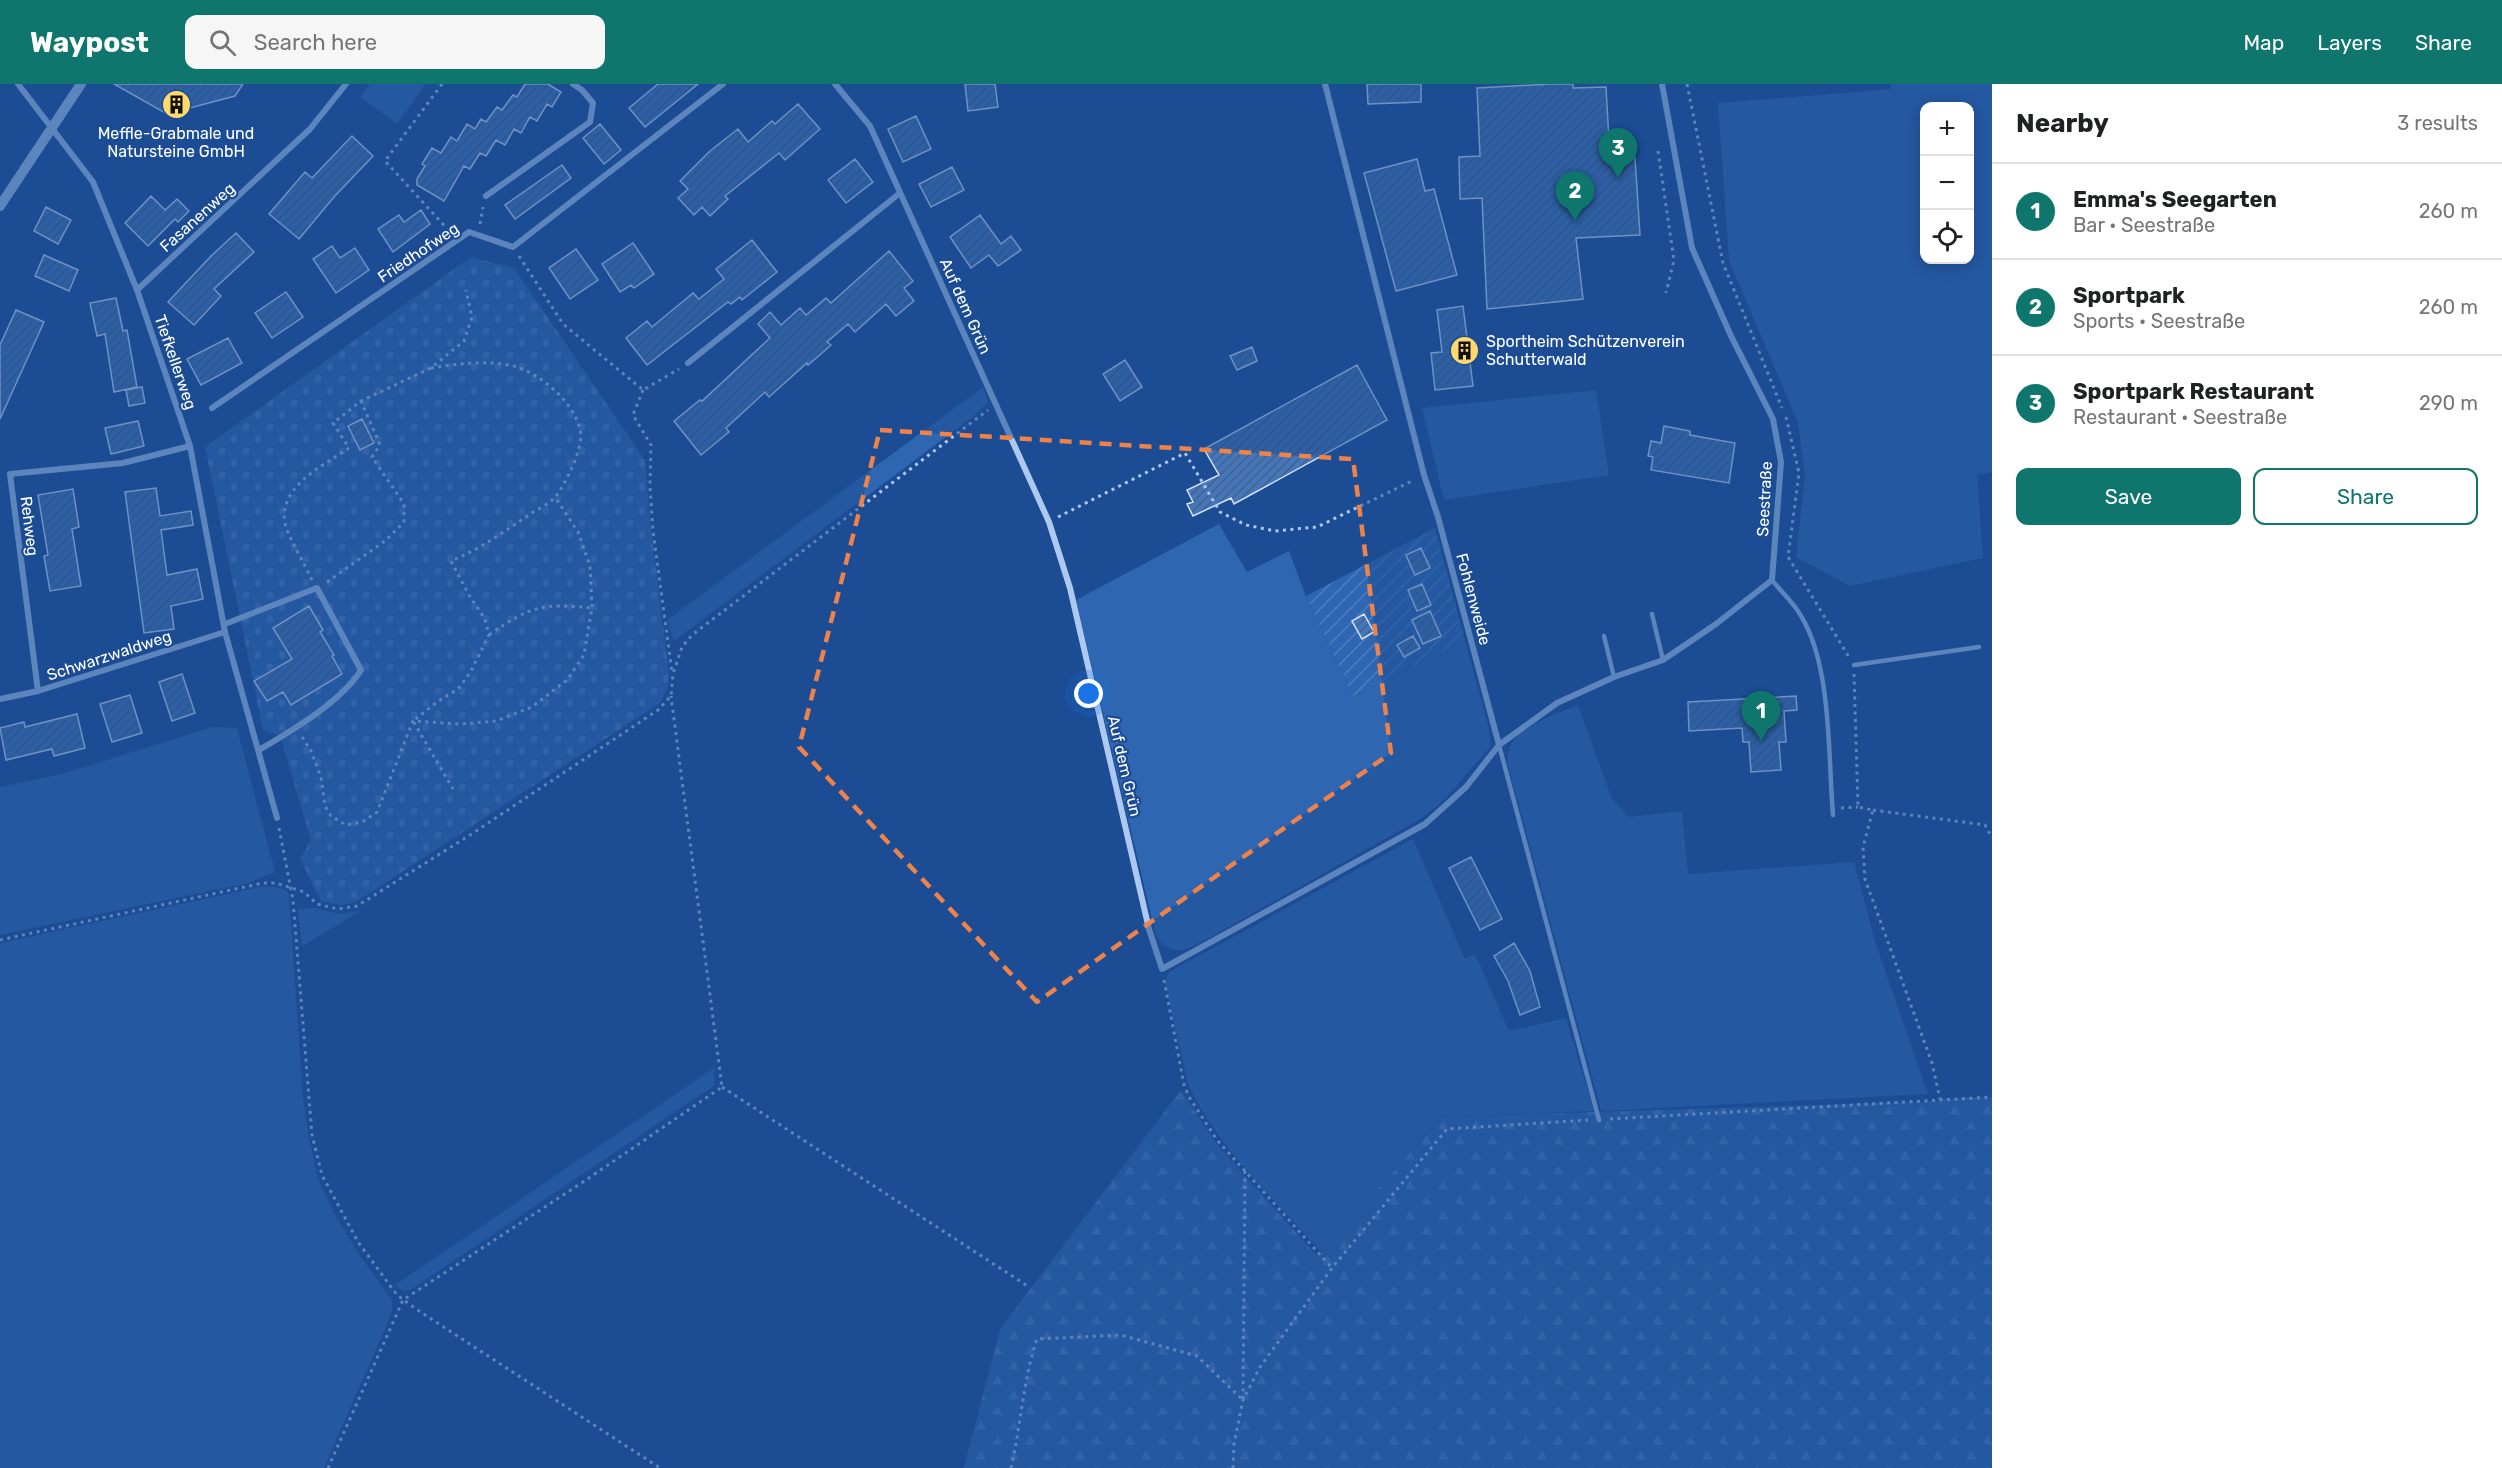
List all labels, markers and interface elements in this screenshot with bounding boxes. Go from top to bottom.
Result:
search box [185,15,605,69]
text: Waypost [30,26,149,59]
icon: search [206,26,239,59]
text: Search here [254,29,377,56]
text: Map [2243,30,2284,55]
text: Layers [2317,30,2382,55]
text: Share [2415,30,2472,55]
building icon: Meffle-Grabmale und Natursteine GmbH [160,89,192,121]
map controls [1920,102,1974,264]
button: + [1920,102,1974,156]
text: Nearby [2016,108,2109,139]
text: 3 results [2397,111,2478,135]
place label: Meffle-Grabmale und Natursteine GmbH [98,124,254,161]
pin: 3 [1598,128,1638,178]
button: − [1920,156,1974,210]
pin: 2 [1556,172,1594,221]
street label: Fasanenweg [156,179,239,256]
text: Emma's Seegarten [2073,186,2277,213]
text: 1 [2031,199,2040,223]
text: 260 m [2419,199,2478,223]
button: locate [1920,210,1974,264]
text: Bar · Seestraße [2073,213,2215,237]
street label: Friedhofweg [374,218,462,286]
street label: Auf dem Grün [936,255,995,357]
text: Sportpark [2073,282,2185,309]
text: 2 [2029,295,2042,319]
text: 260 m [2419,295,2478,319]
text: Sports · Seestraße [2073,309,2245,333]
street label: Tiefkellerweg [150,312,201,412]
place label: Sportheim Schützenverein Schutterwald [1486,332,1685,369]
building icon: Sportheim Schützenverein Schutterwald [1449,334,1481,366]
text: Sportpark Restaurant [2073,378,2314,405]
text: 3 [2029,391,2042,415]
text: 290 m [2419,391,2478,415]
text: Restaurant · Seestraße [2073,405,2287,429]
street label: Seestraße [1753,461,1776,537]
button: Save [2016,468,2241,525]
button: Share [2253,468,2478,525]
street label: Rehweg [16,495,43,557]
street label: Fohlenweide [1452,551,1495,647]
street label: Schwarzwaldweg [44,626,174,685]
your location [1074,679,1103,708]
pin: 1 [1742,692,1780,741]
street label: Auf dem Grün [1104,714,1145,818]

